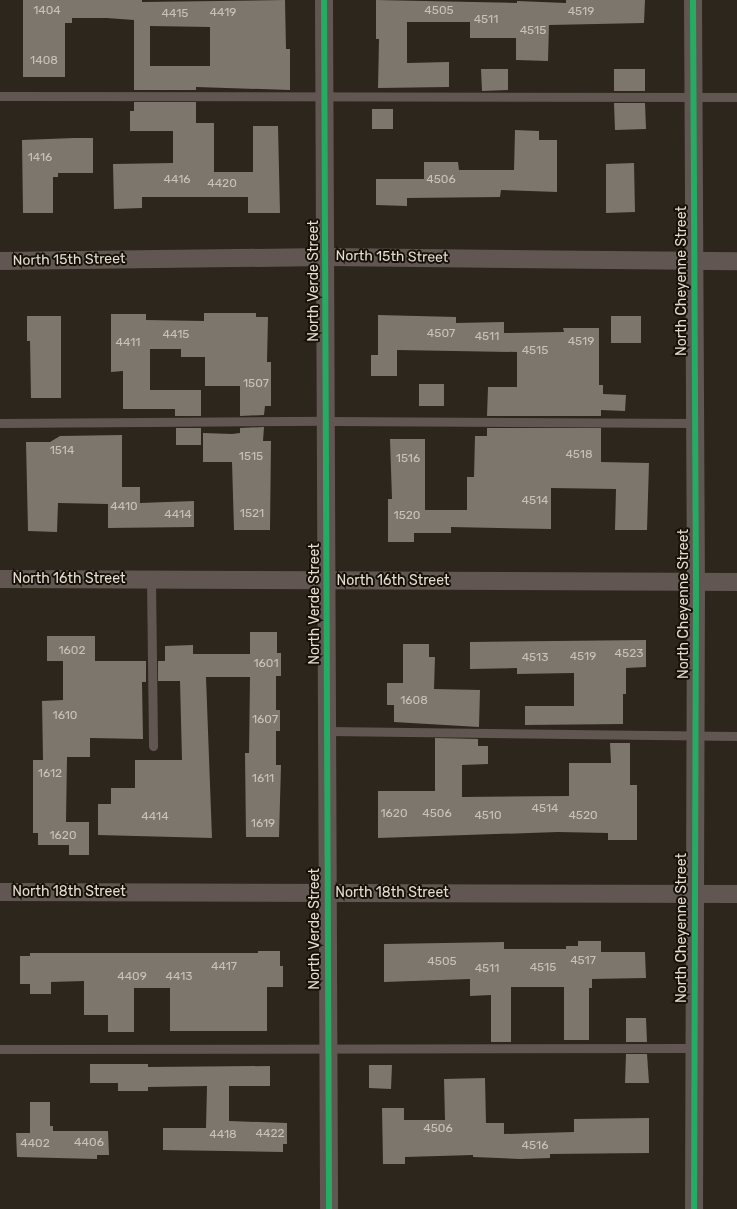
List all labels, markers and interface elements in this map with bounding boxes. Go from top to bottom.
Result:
house number: 1404 [33,4,61,18]
house number: 4505 [424,4,454,18]
house number: 4519 [568,5,594,19]
house number: 4419 [210,6,236,20]
house number: 4415 [162,7,188,21]
house number: 4511 [474,13,498,27]
house number: 4515 [520,24,546,38]
house number: 1408 [30,54,58,68]
house number: 1416 [28,151,52,165]
house number: 4416 [163,173,191,187]
house number: 4506 [426,173,456,187]
house number: 4420 [207,177,237,191]
street label: North Cheyenne Street [674,206,690,356]
street label: North Verde Street [306,220,322,342]
street label: North 15th Street [335,248,449,266]
street label: North 15th Street [12,251,126,269]
house number: 4507 [427,327,455,341]
house number: 4415 [163,328,189,342]
house number: 4511 [475,330,499,344]
house number: 4519 [568,335,594,349]
house number: 4411 [116,336,140,350]
house number: 4515 [522,344,548,358]
house number: 1507 [243,377,269,391]
house number: 1514 [50,444,74,458]
house number: 4518 [565,448,593,462]
house number: 1515 [239,450,263,464]
house number: 1516 [396,452,420,466]
house number: 4514 [522,494,548,508]
house number: 4410 [110,500,138,514]
house number: 1521 [240,507,264,521]
house number: 4414 [164,508,192,522]
house number: 1520 [394,509,420,523]
street label: North Cheyenne Street [676,529,692,679]
street label: North Verde Street [307,543,323,665]
street label: North 16th Street [13,571,125,587]
street label: North 16th Street [337,573,449,589]
house number: 1602 [58,644,86,658]
house number: 4523 [615,647,643,661]
house number: 4519 [570,650,596,664]
house number: 4513 [522,651,548,665]
house number: 1601 [253,657,279,671]
house number: 1608 [400,694,428,708]
house number: 1610 [53,709,77,723]
house number: 1607 [252,713,278,727]
house number: 1612 [38,767,62,781]
house number: 1611 [252,772,274,786]
house number: 4514 [532,802,558,816]
house number: 1620 [380,807,408,821]
house number: 4506 [422,807,452,821]
house number: 4510 [474,809,502,823]
house number: 4520 [568,809,598,823]
house number: 4414 [141,810,169,824]
house number: 1619 [251,817,275,831]
house number: 1620 [49,829,77,843]
street label: North Cheyenne Street [674,853,690,1003]
street label: North Verde Street [307,868,323,990]
street label: North 18th Street [12,884,126,900]
street label: North 18th Street [335,885,449,901]
house number: 4517 [570,954,596,968]
house number: 4505 [427,955,457,969]
house number: 4417 [211,960,237,974]
house number: 4515 [530,961,556,975]
house number: 4511 [475,962,499,976]
house number: 4409 [117,970,147,984]
house number: 4413 [165,970,193,984]
house number: 4506 [423,1122,453,1136]
house number: 4422 [256,1127,284,1141]
house number: 4418 [209,1128,237,1142]
house number: 4406 [74,1136,104,1150]
house number: 4402 [20,1137,50,1151]
house number: 4516 [522,1139,548,1153]

